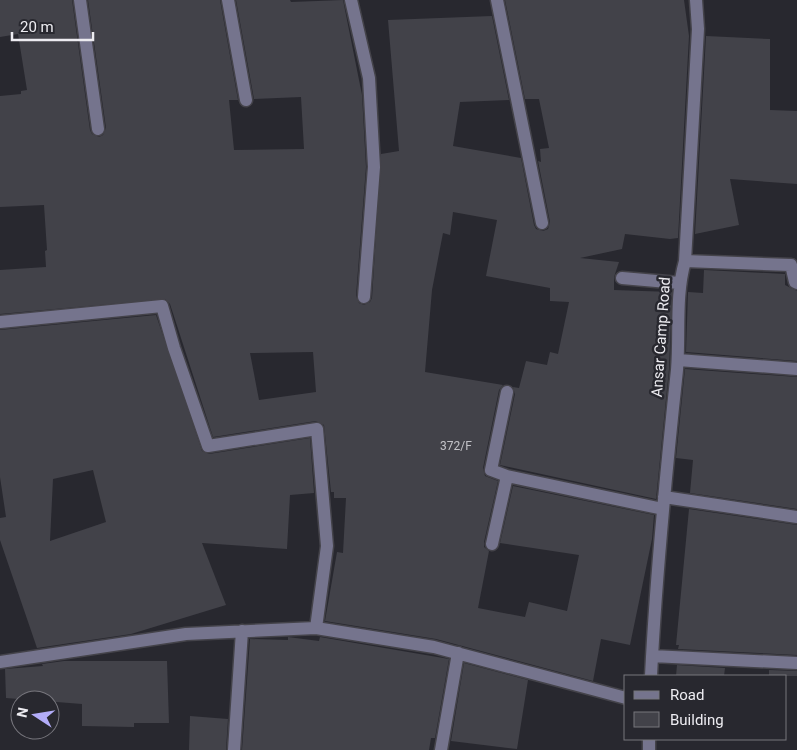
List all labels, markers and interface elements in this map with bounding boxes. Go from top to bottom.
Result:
scale bar [12,10,94,42]
text: 20 m [20,18,54,36]
street label: Ansar Camp Road [648,276,674,398]
house number: 372/F [440,439,472,453]
legend [624,675,787,740]
text: Road [670,686,704,704]
north arrow [10,690,60,740]
text: N [13,706,31,719]
text: Building [670,711,724,729]

